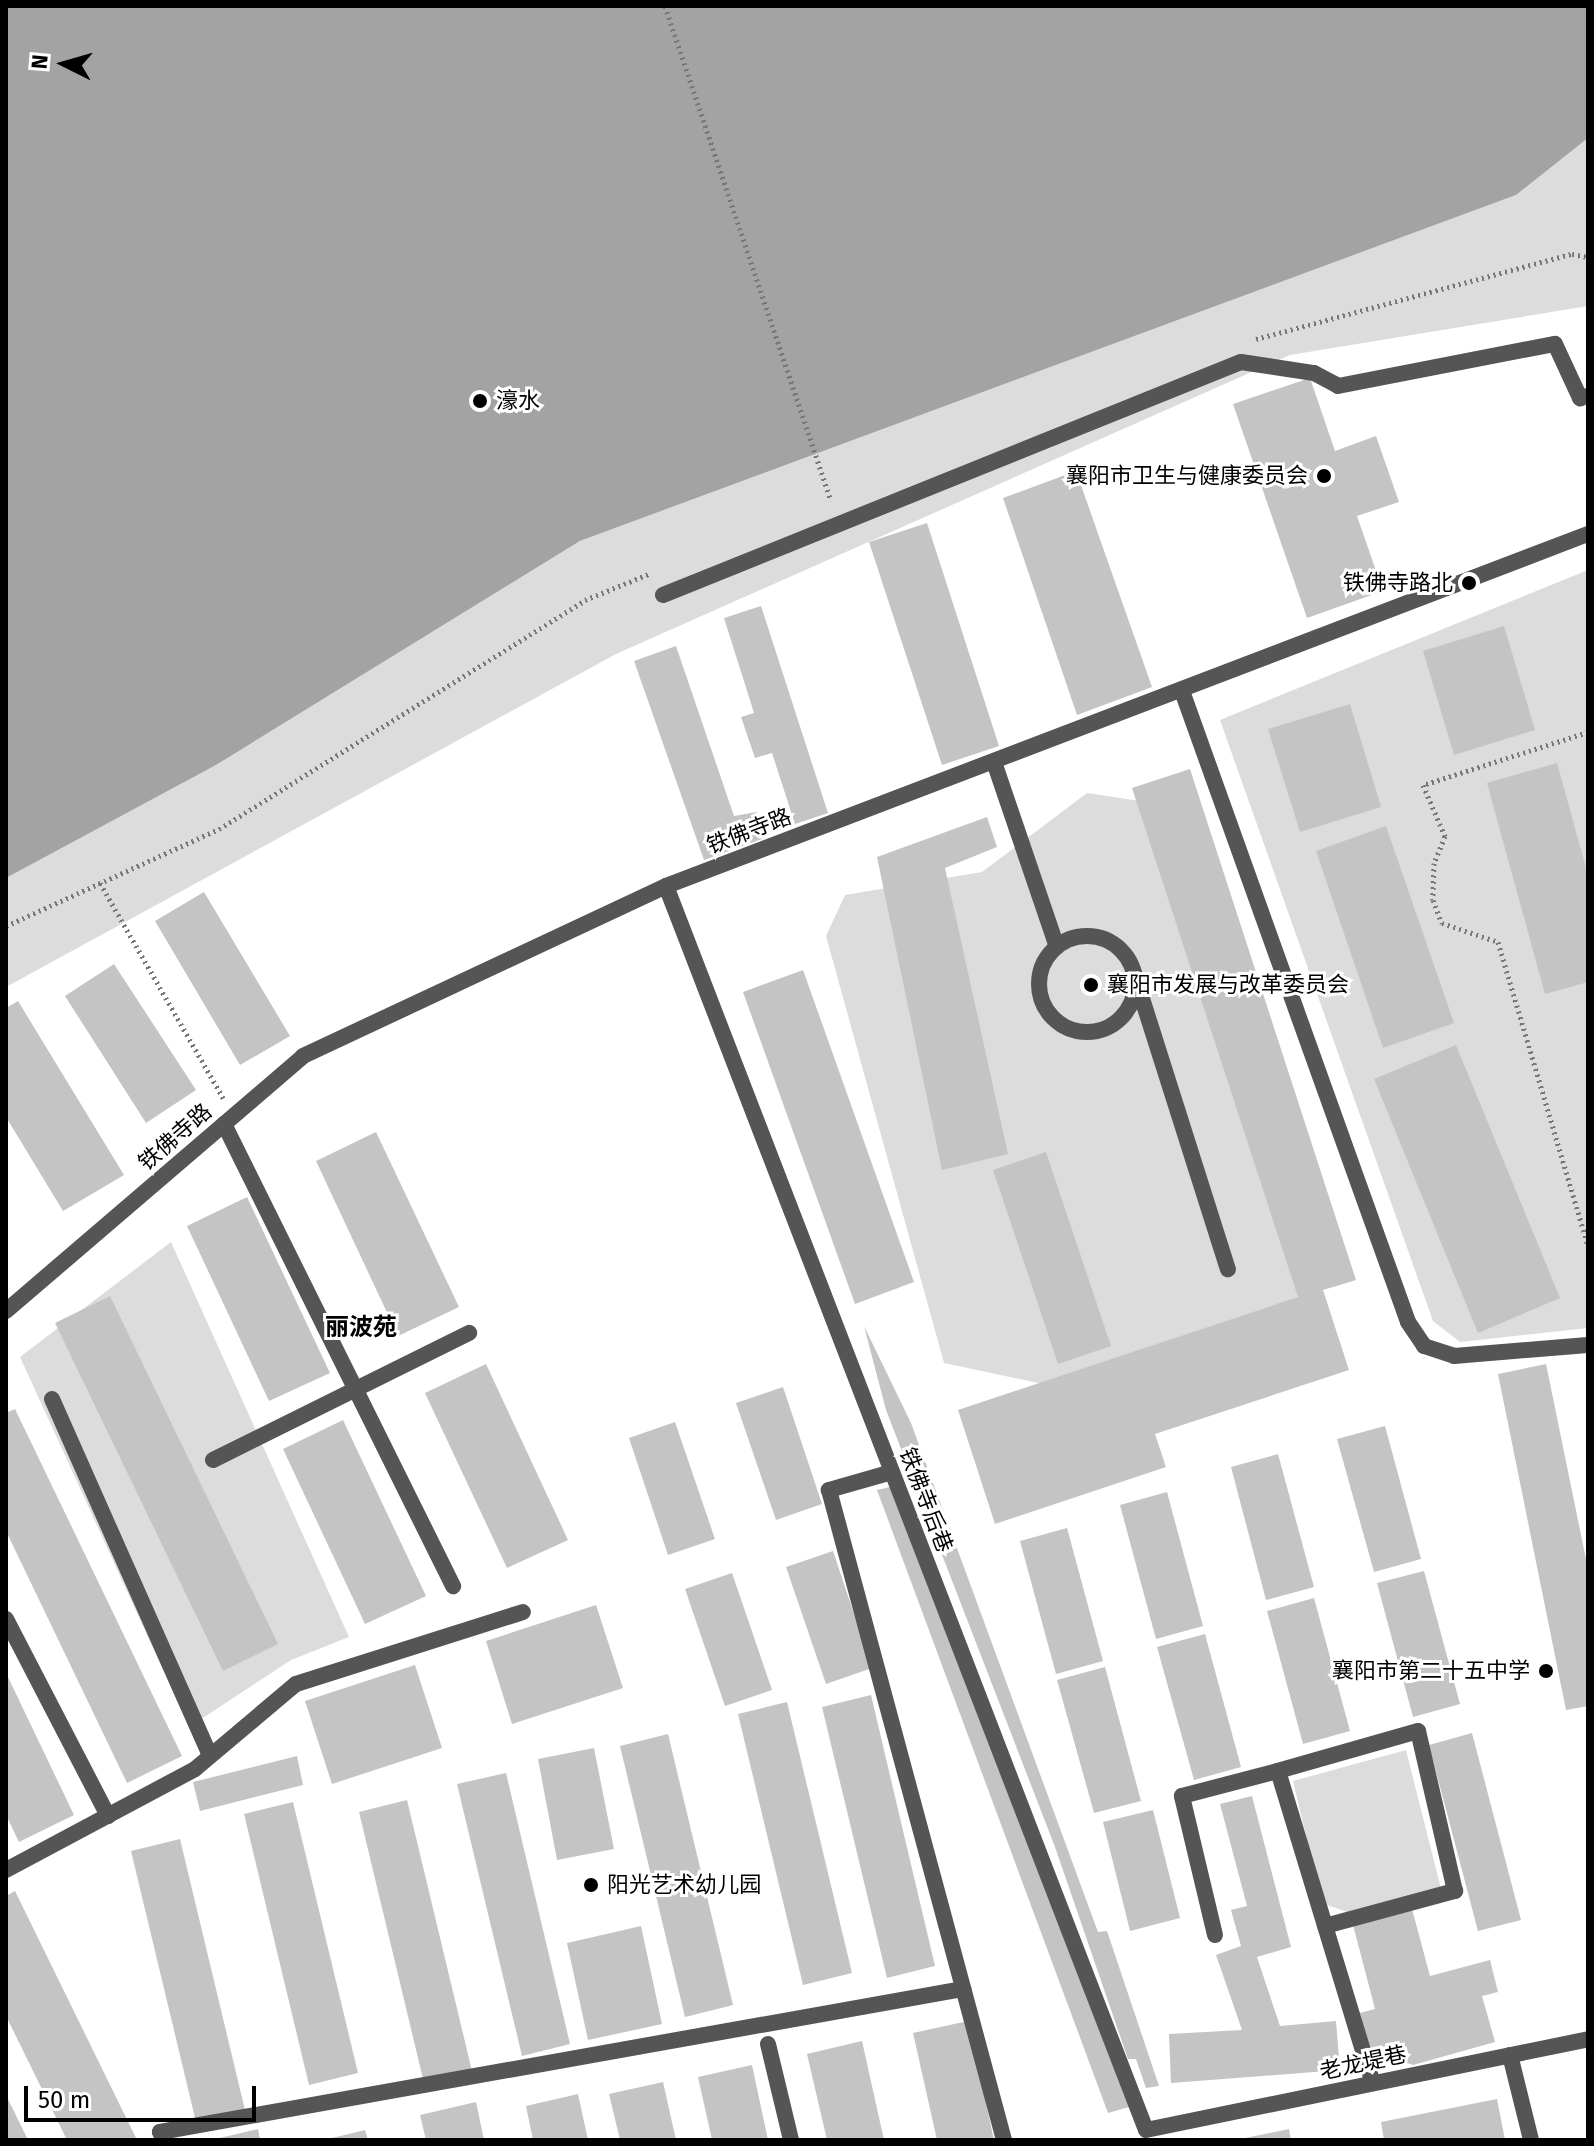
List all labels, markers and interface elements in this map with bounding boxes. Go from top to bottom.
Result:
north arrow [24,24,104,104]
text: N [26,53,54,70]
place label: 濠水 [496,388,540,414]
marker: 濠水 [471,392,489,410]
place label: 襄阳市卫生与健康委员会 [1066,463,1308,489]
marker: 襄阳市卫生与健康委员会 [1315,467,1333,485]
place label: 铁佛寺路北 [1343,570,1453,596]
marker: 铁佛寺路北 [1460,574,1478,592]
street label: 铁佛寺路 [703,803,795,859]
place label: 襄阳市发展与改革委员会 [1107,972,1349,998]
marker: 襄阳市发展与改革委员会 [1082,976,1100,994]
street label: 铁佛寺路 [133,1098,217,1176]
district label: 丽波苑 [325,1314,397,1342]
street label: 铁佛寺后巷 [894,1444,958,1556]
place label: 襄阳市第二十五中学 [1332,1658,1530,1684]
marker: 襄阳市第二十五中学 [1537,1662,1555,1680]
place label: 阳光艺术幼儿园 [607,1872,761,1898]
marker: 阳光艺术幼儿园 [582,1876,600,1894]
street label: 老龙堤巷 [1317,2041,1409,2085]
scale bar [28,2070,260,2120]
text: 50 m [38,2086,90,2114]

